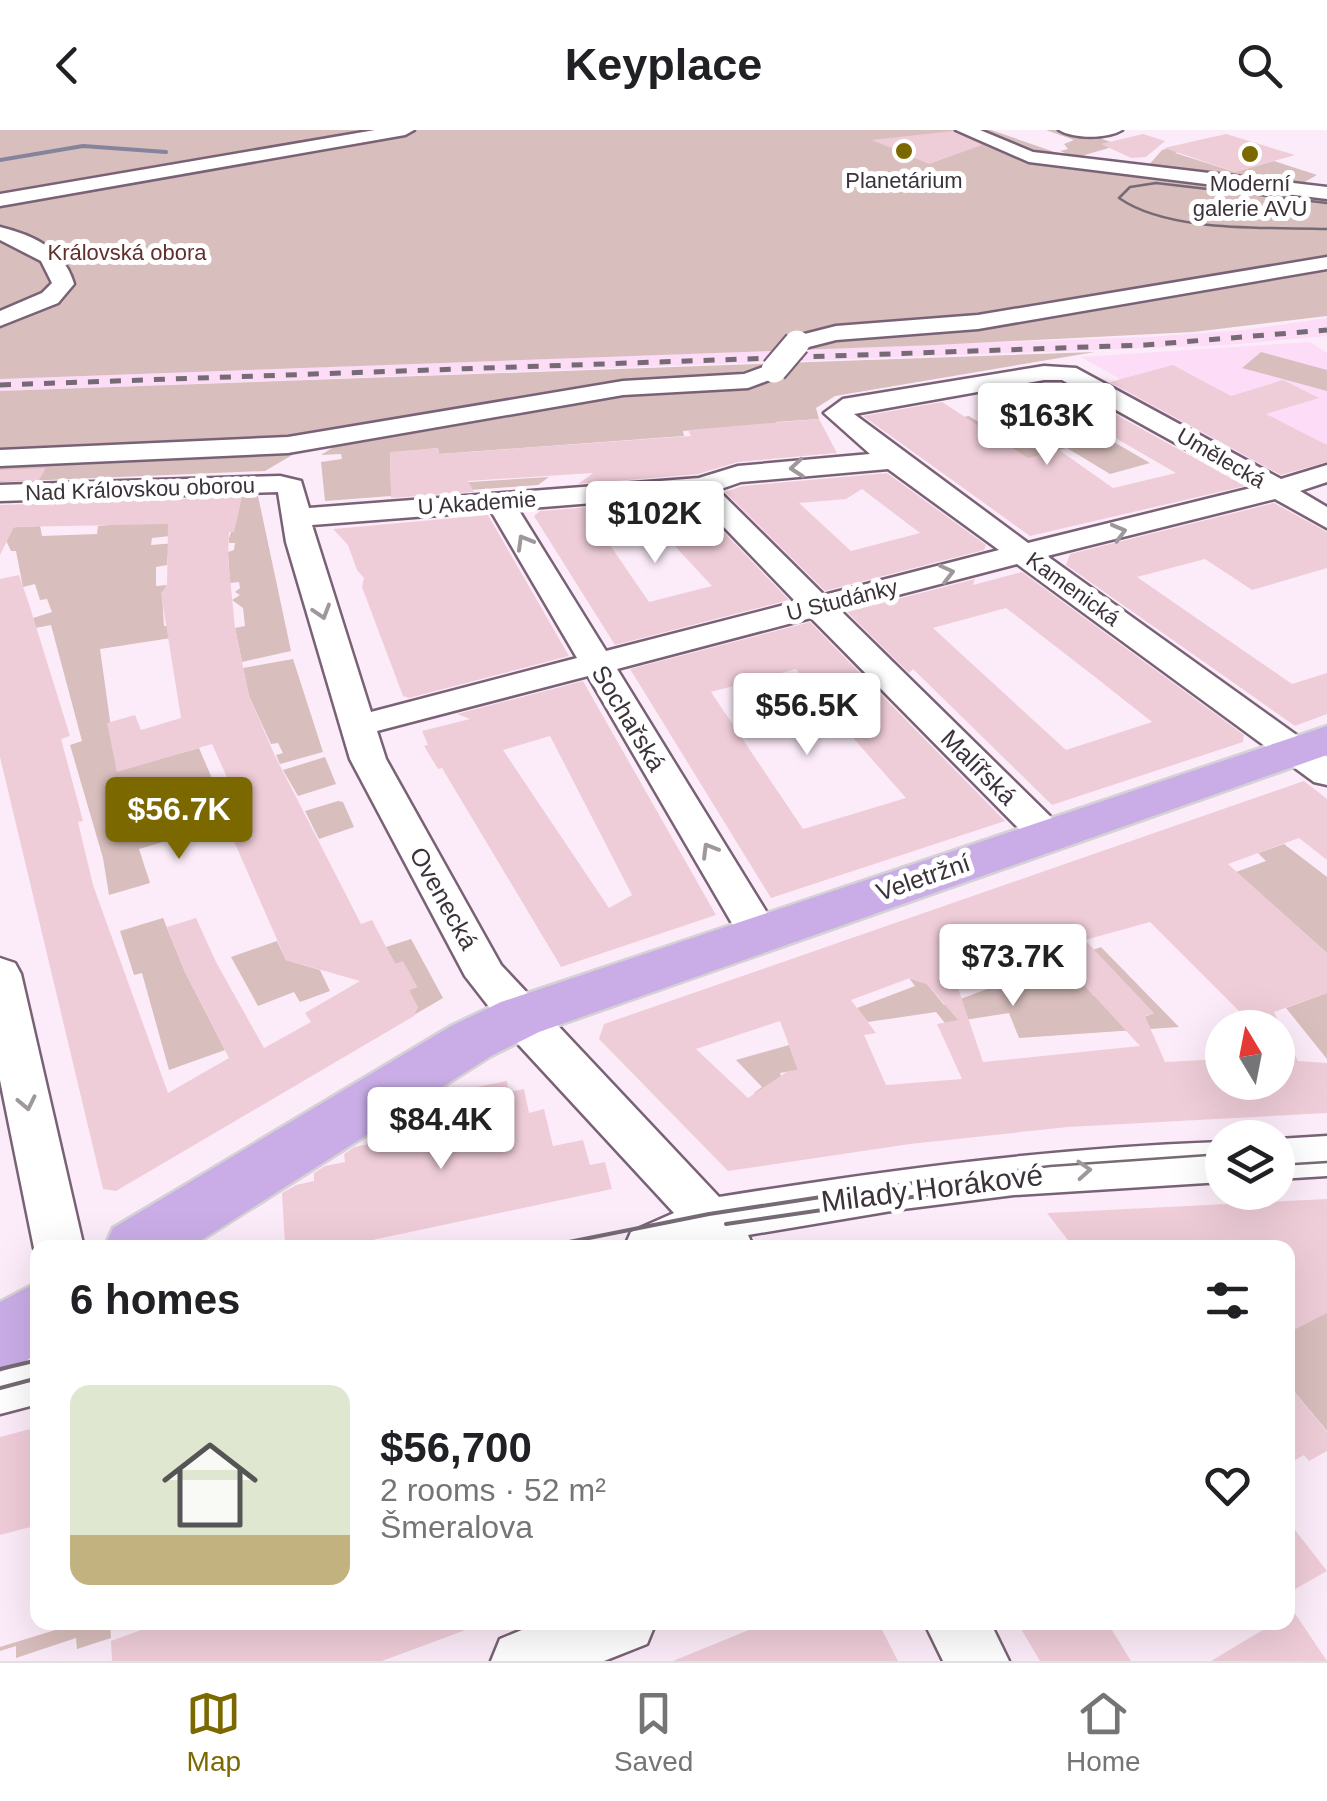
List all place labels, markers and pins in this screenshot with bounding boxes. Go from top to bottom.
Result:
marker: Planetárium [893,140,915,162]
marker: Moderní galerie AVU [1239,143,1261,165]
place label: Planetárium [845,168,963,193]
place label: Moderní galerie AVU [1193,171,1307,221]
pin: $163K [977,383,1117,468]
pin: $102K [585,481,725,566]
pin: $56.5K [726,673,888,758]
pin: $56.7K [98,777,260,862]
pin: $73.7K [932,924,1094,1009]
pin: $84.4K [360,1087,522,1172]

